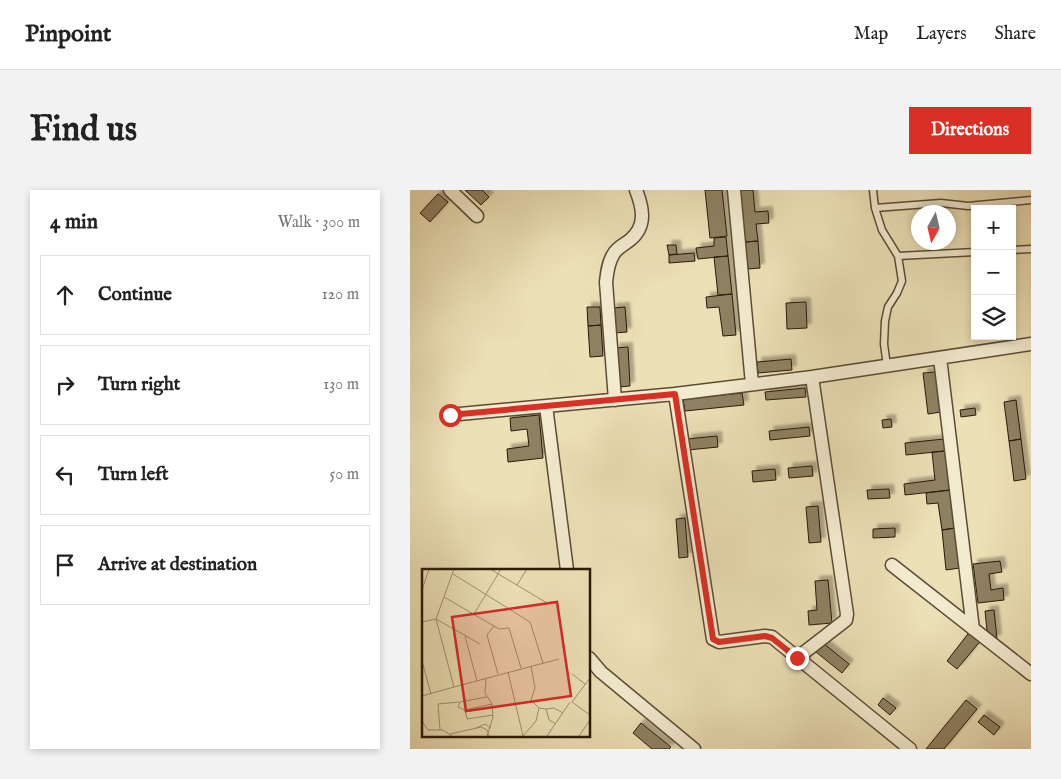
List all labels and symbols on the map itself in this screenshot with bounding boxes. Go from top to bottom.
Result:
north arrow [911,205,956,250]
route start [439,404,462,427]
inset map [422,569,590,736]
route end [786,647,809,670]

